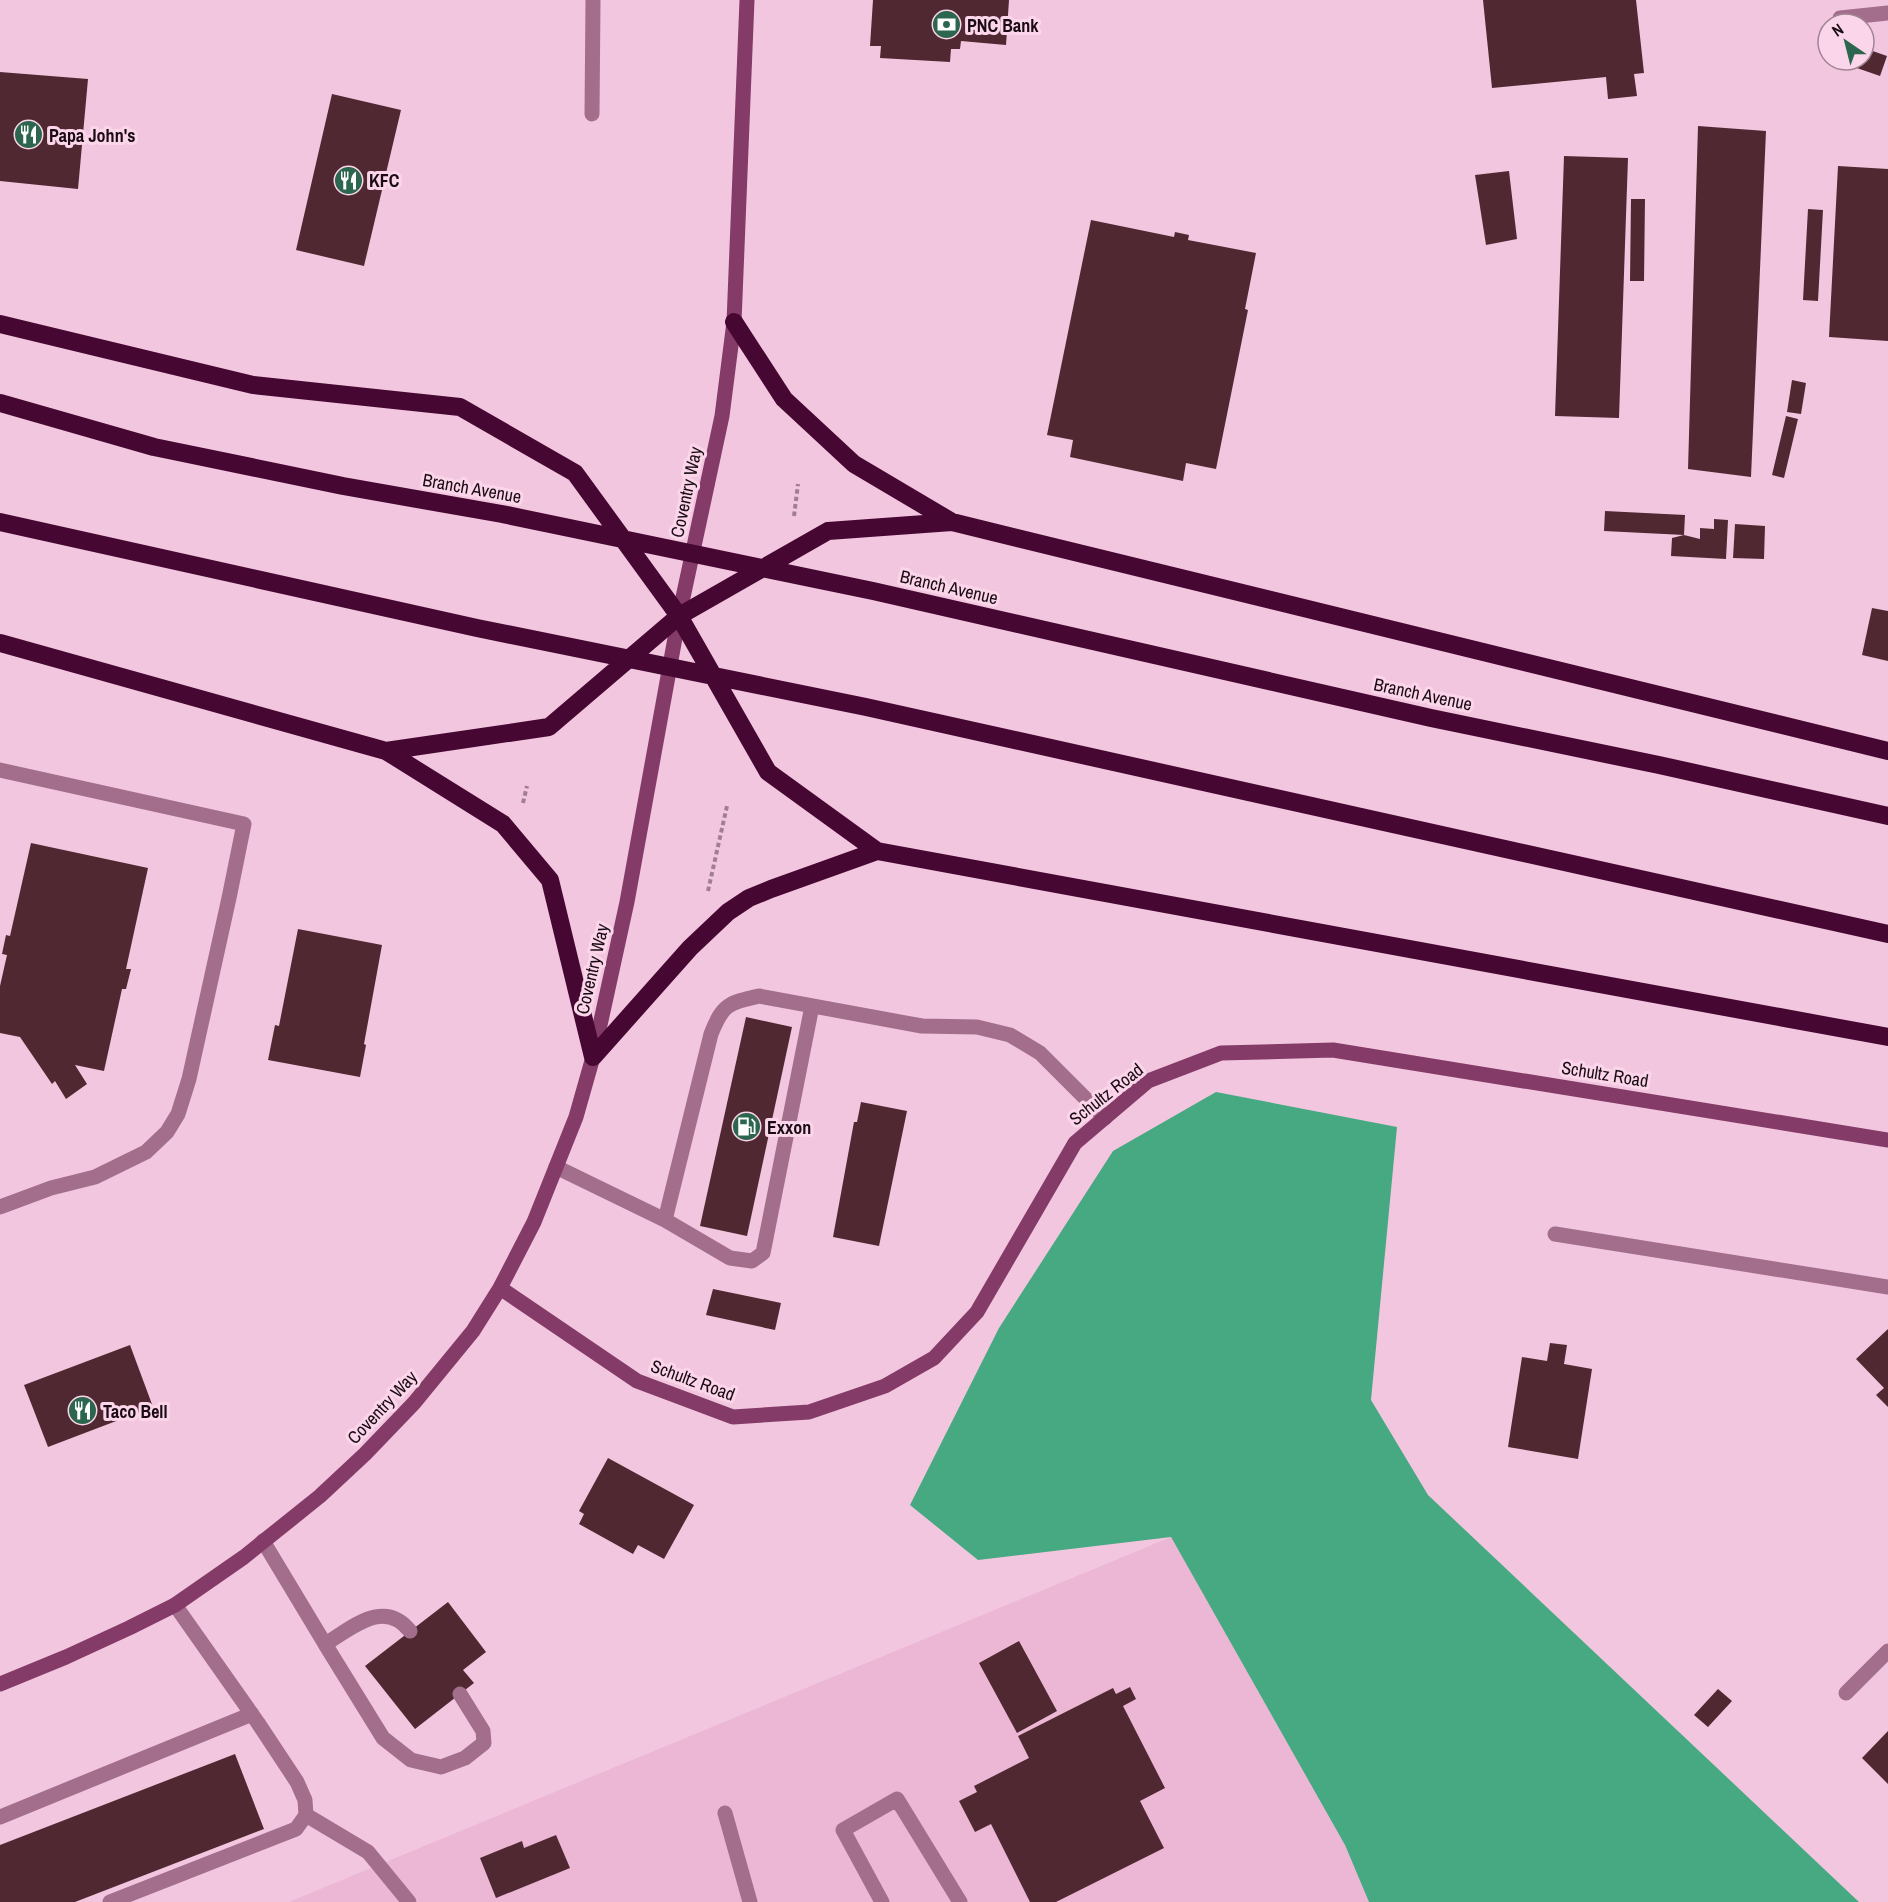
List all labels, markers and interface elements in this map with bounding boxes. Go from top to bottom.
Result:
bank icon: PNC Bank [930,9,962,41]
north arrow [1816,12,1876,72]
place label: PNC Bank [967,13,1039,38]
text: N [1827,18,1848,41]
restaurant icon: Papa John's [12,119,44,151]
place label: Papa John's [49,123,135,148]
restaurant icon: KFC [332,164,364,196]
place label: KFC [369,168,400,193]
street label: Coventry Way [664,444,708,540]
street label: Branch Avenue [421,467,523,509]
street label: Branch Avenue [898,564,1000,610]
street label: Branch Avenue [1372,671,1474,717]
street label: Coventry Way [569,921,615,1017]
street label: Schultz Road [1560,1055,1650,1093]
street label: Schultz Road [1064,1057,1148,1131]
fuel station icon: Exxon [730,1111,762,1143]
place label: Exxon [767,1115,811,1140]
street label: Schultz Road [647,1353,739,1407]
street label: Coventry Way [341,1364,423,1449]
restaurant icon: Taco Bell [66,1395,98,1427]
place label: Taco Bell [103,1399,168,1424]

